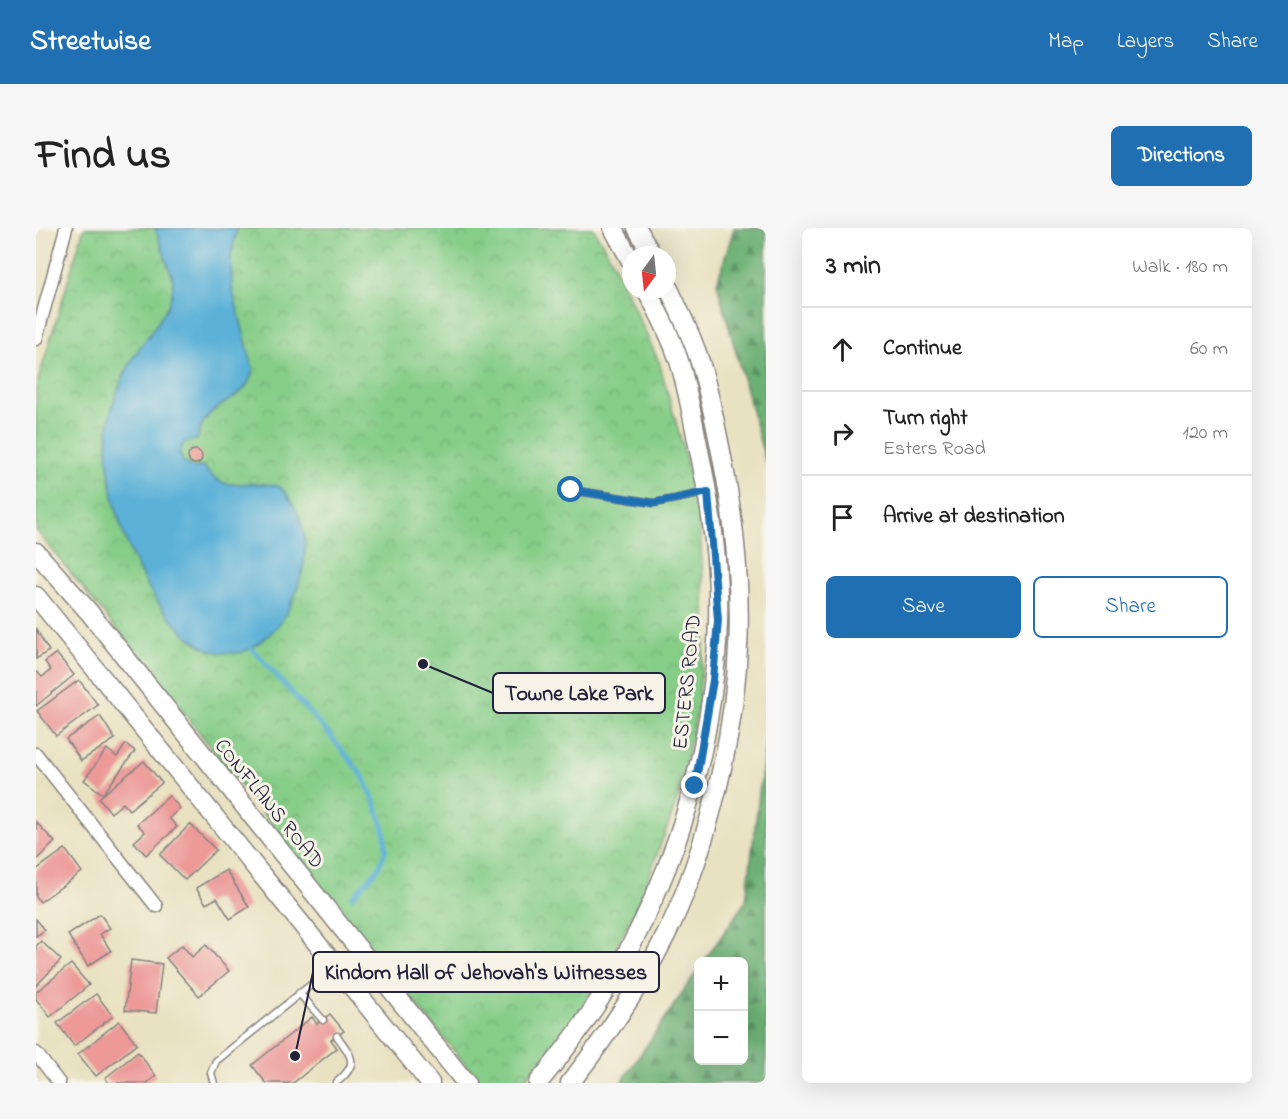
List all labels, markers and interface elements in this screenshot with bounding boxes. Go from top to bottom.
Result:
text: Streetwise [30,22,151,63]
text: Map [1048,27,1084,57]
text: Layers [1117,27,1174,57]
text: Share [1207,27,1258,57]
text: Find us [36,126,171,187]
button: Directions [1111,126,1252,186]
north arrow [622,246,676,300]
text: 3 min [826,248,881,286]
text: Walk · 180 m [1132,253,1228,282]
icon: ahead [826,333,859,366]
text: Continue [883,333,962,365]
text: 60 m [1190,335,1228,364]
text: Turn right [883,403,968,435]
icon: right [826,417,859,450]
text: 120 m [1183,419,1228,448]
text: Esters Road [883,435,986,464]
route start [557,476,583,502]
icon: arrive [826,501,859,534]
text: Arrive at destination [883,501,1065,533]
button: Save [826,576,1021,638]
button: Share [1033,576,1228,638]
street label: ESTERS ROAD [666,613,710,751]
callout: Towne Lake Park [493,673,665,713]
text: Towne Lake Park [505,679,655,711]
street label: CONFLANS ROAD [206,733,330,876]
route end [681,772,707,798]
callout: Kindom Hall of Jehovah's Witnesses [313,952,659,992]
map controls [694,957,748,1065]
button: + [694,957,748,1011]
text: Kindom Hall of Jehovah's Witnesses [325,958,647,990]
button: − [694,1011,748,1065]

